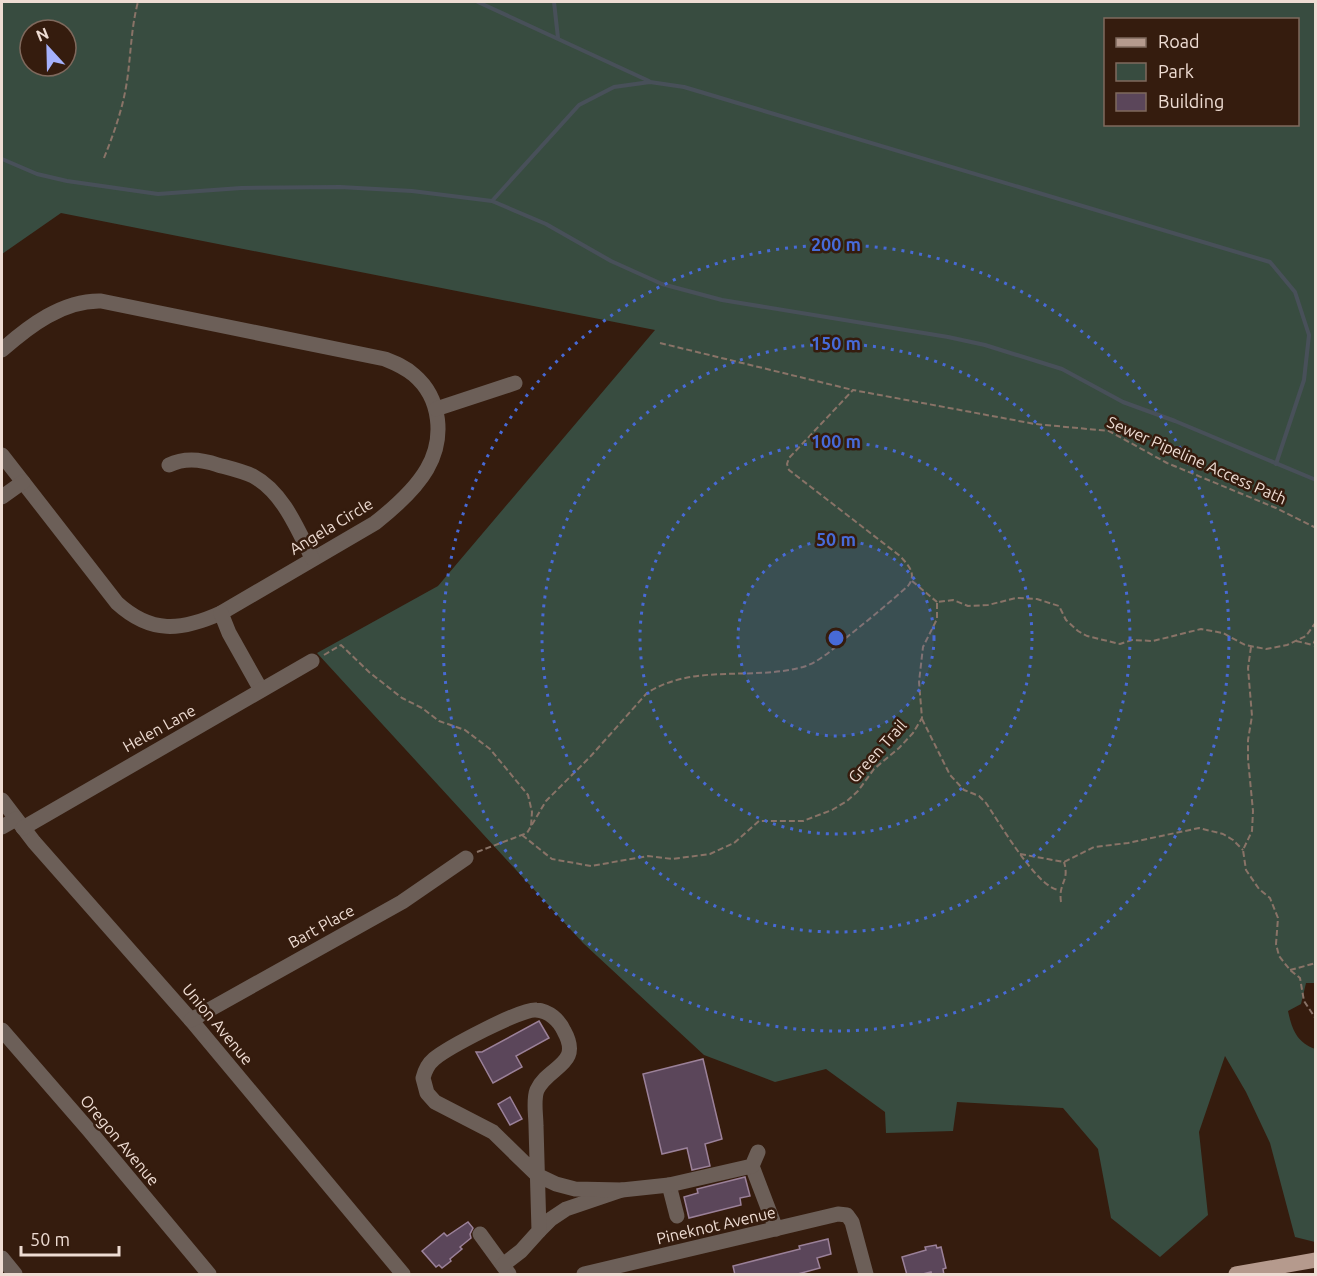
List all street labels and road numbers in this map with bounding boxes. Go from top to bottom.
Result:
street label: Sewer Pipeline Access Path [1105,412,1289,508]
street label: Angela Circle [286,494,376,558]
street label: Helen Lane [120,701,198,755]
street label: Green Trail [844,716,910,786]
street label: Bart Place [285,901,357,951]
street label: Union Avenue [179,980,257,1068]
street label: Oregon Avenue [77,1091,163,1189]
street label: Pineknot Avenue [655,1203,777,1247]

